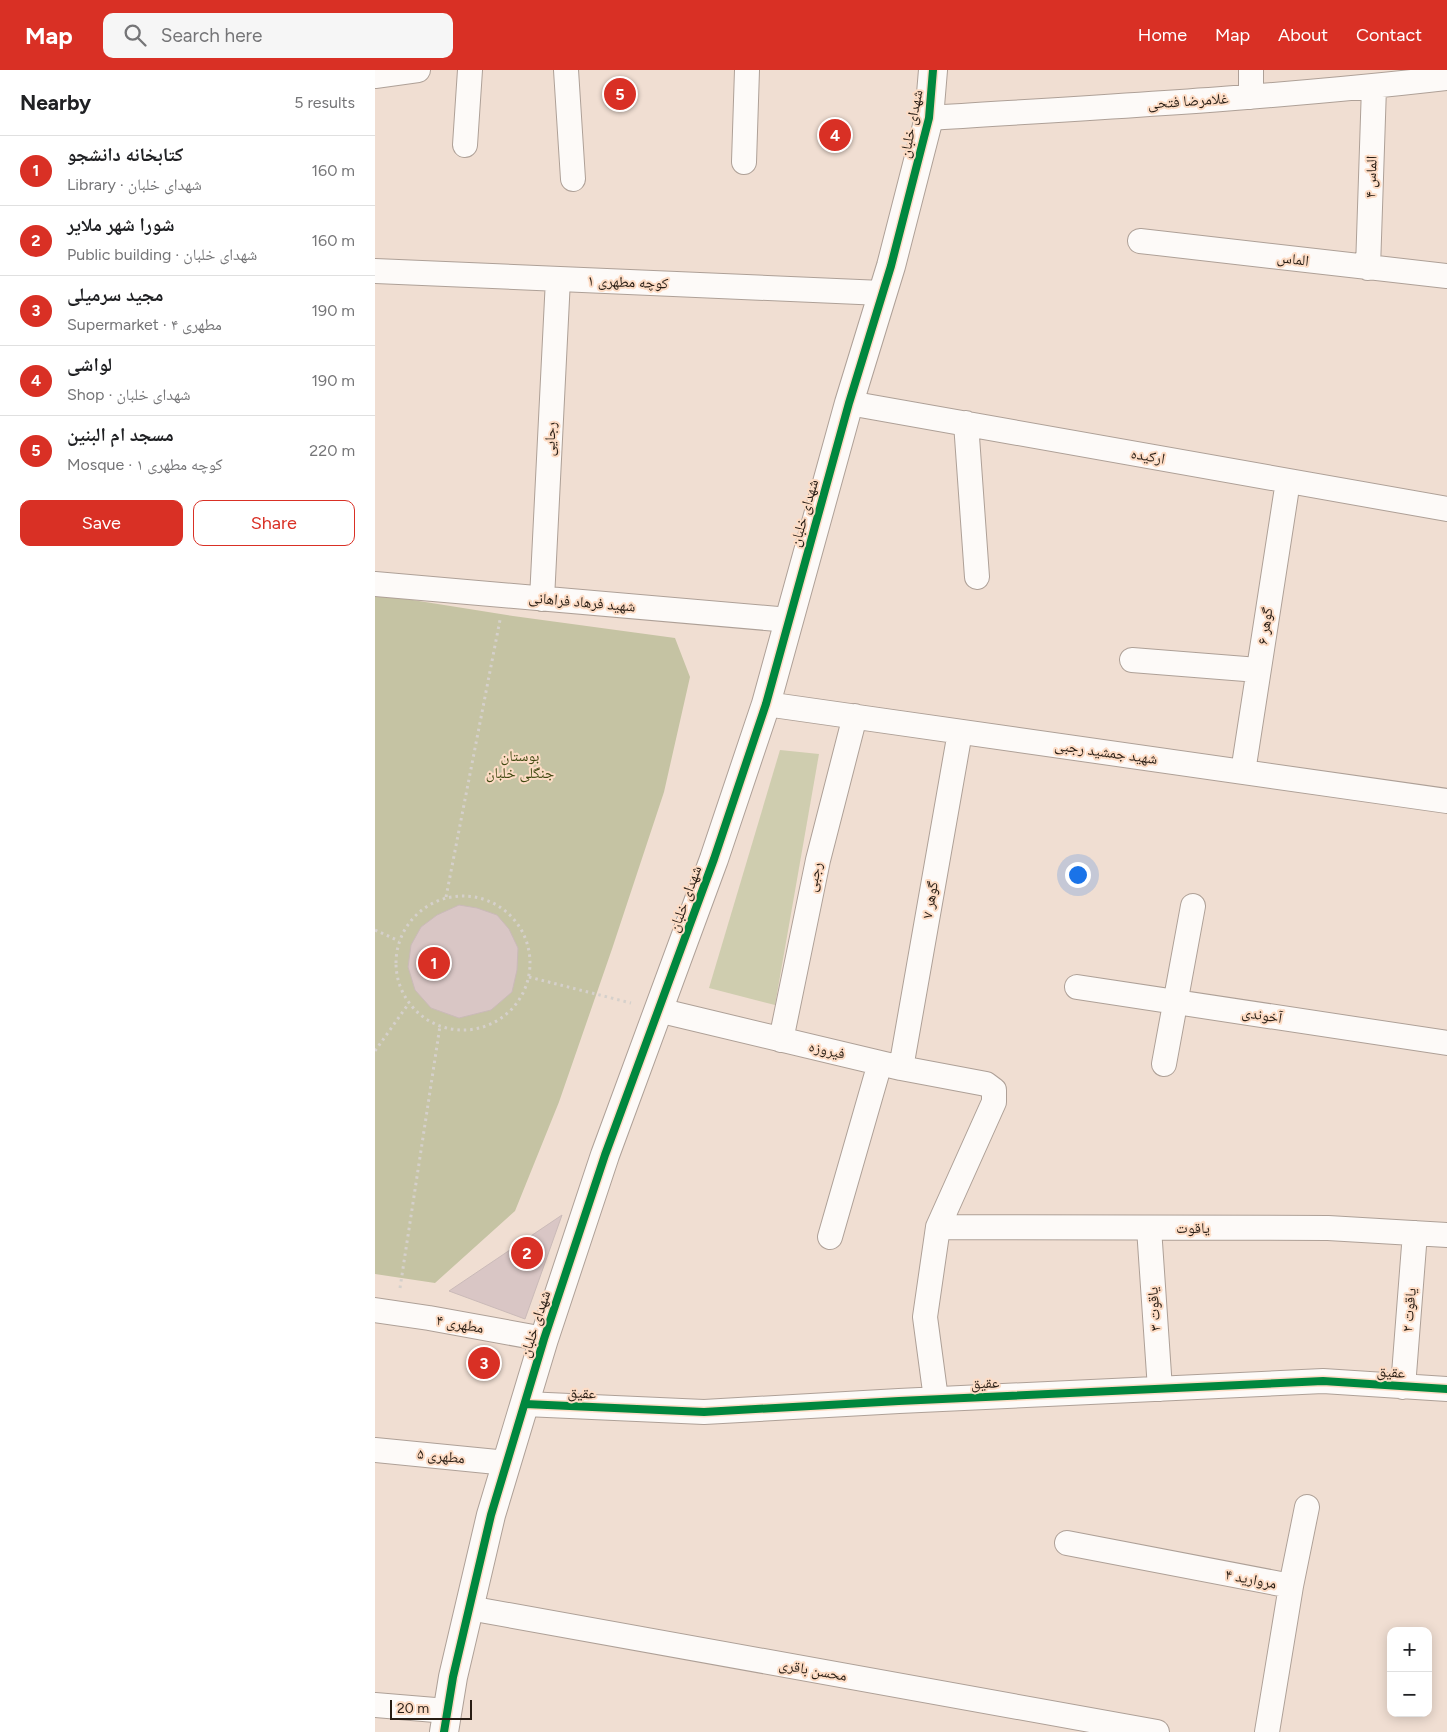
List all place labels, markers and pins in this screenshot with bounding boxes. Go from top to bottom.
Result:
pin: 5 [604,75,636,113]
pin: 4 [819,116,851,154]
pin: 1 [418,944,450,982]
pin: 2 [511,1234,543,1272]
pin: 3 [468,1344,500,1382]

